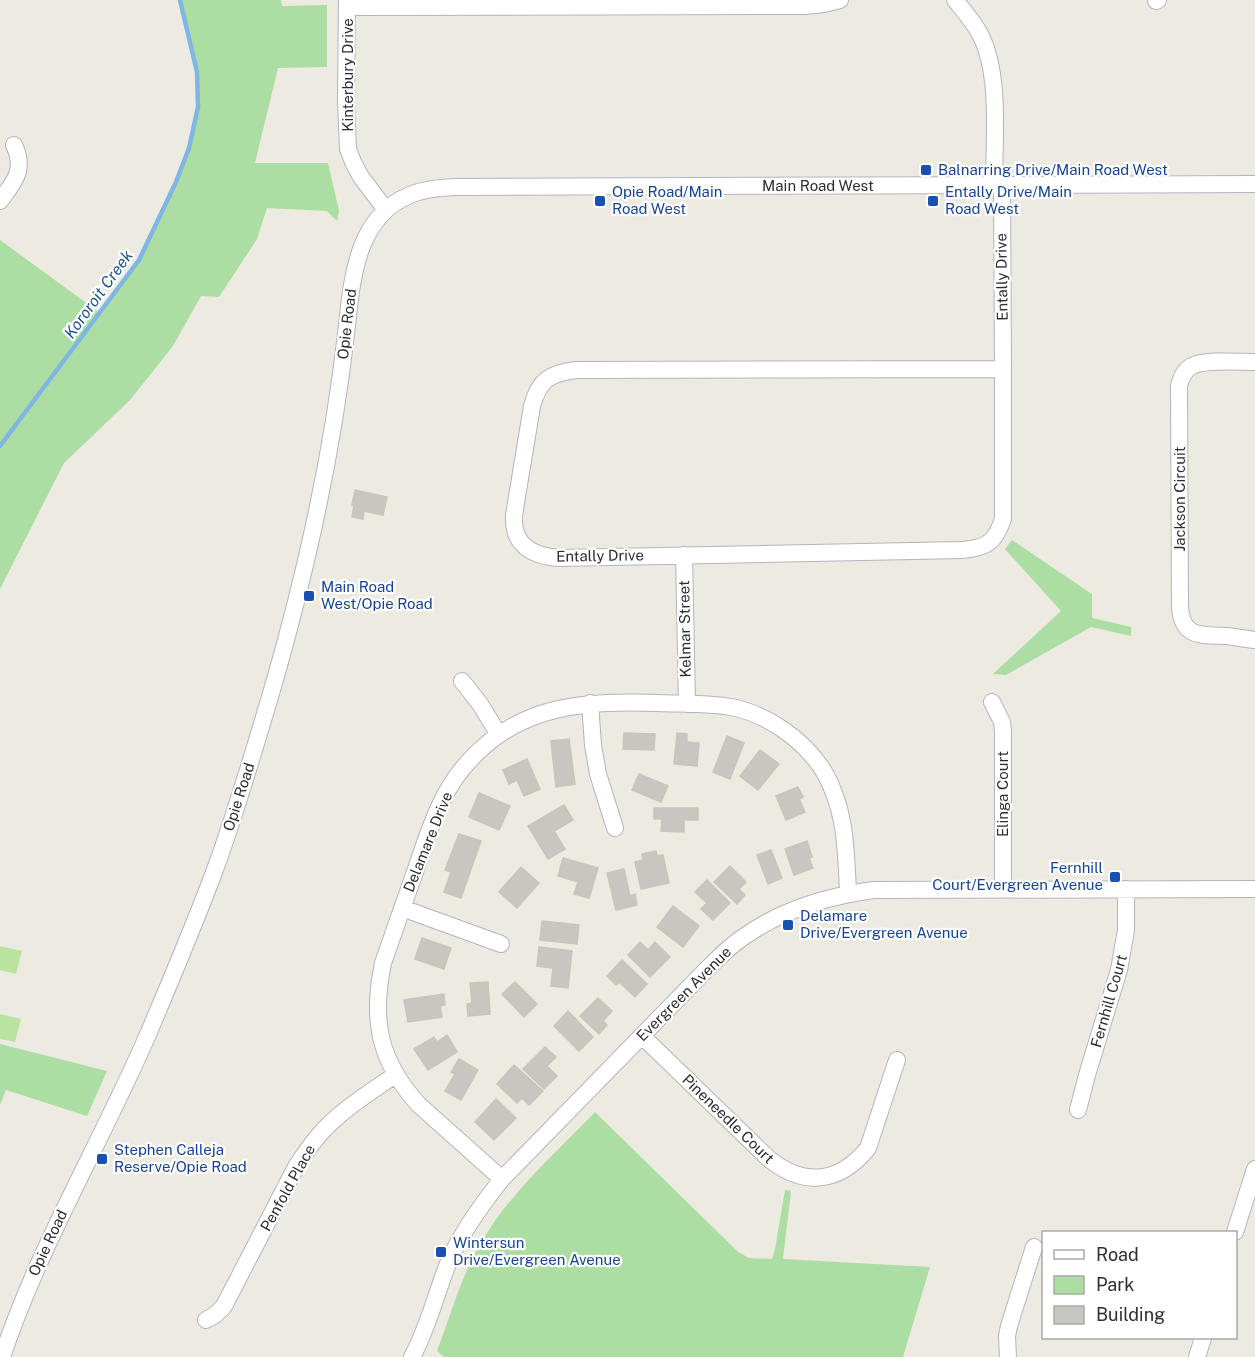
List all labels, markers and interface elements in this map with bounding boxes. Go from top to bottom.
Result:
street label: Kinterbury Drive [339,18,356,132]
place label: Balnarring Drive/Main Road West [938,161,1168,178]
marker: Balnarring Drive/Main Road West [919,163,933,177]
street label: Main Road West [762,177,874,194]
place label: Opie Road/Main Road West [612,183,722,217]
place label: Entally Drive/Main Road West [945,183,1072,217]
marker: Opie Road/Main Road West [593,194,607,208]
marker: Entally Drive/Main Road West [926,194,940,208]
street label: Entally Drive [992,233,1011,321]
water label: Kororoit Creek [60,246,137,342]
street label: Opie Road [334,288,359,360]
street label: Jackson Circuit [1171,446,1188,552]
street label: Entally Drive [556,546,644,565]
place label: Main Road West/Opie Road [321,578,433,612]
street label: Kelmar Street [675,580,694,678]
marker: Main Road West/Opie Road [302,589,316,603]
street label: Elinga Court [994,751,1011,837]
street label: Opie Road [219,760,258,833]
street label: Delamare Drive [400,789,455,894]
place label: Fernhill Court/Evergreen Avenue [932,859,1103,893]
marker: Fernhill Court/Evergreen Avenue [1108,870,1122,884]
place label: Delamare Drive/Evergreen Avenue [800,907,968,941]
marker: Delamare Drive/Evergreen Avenue [781,918,795,932]
street label: Evergreen Avenue [633,943,734,1044]
street label: Fernhill Court [1087,952,1130,1049]
street label: Pineneedle Court [679,1071,778,1167]
place label: Stephen Calleja Reserve/Opie Road [114,1141,247,1175]
street label: Penfold Place [257,1142,318,1234]
marker: Stephen Calleja Reserve/Opie Road [95,1152,109,1166]
street label: Opie Road [25,1207,70,1279]
legend [1042,1231,1237,1339]
place label: Wintersun Drive/Evergreen Avenue [453,1234,621,1268]
text: Road [1096,1244,1139,1265]
marker: Wintersun Drive/Evergreen Avenue [434,1245,448,1259]
text: Park [1096,1274,1134,1295]
text: Building [1096,1304,1165,1325]

